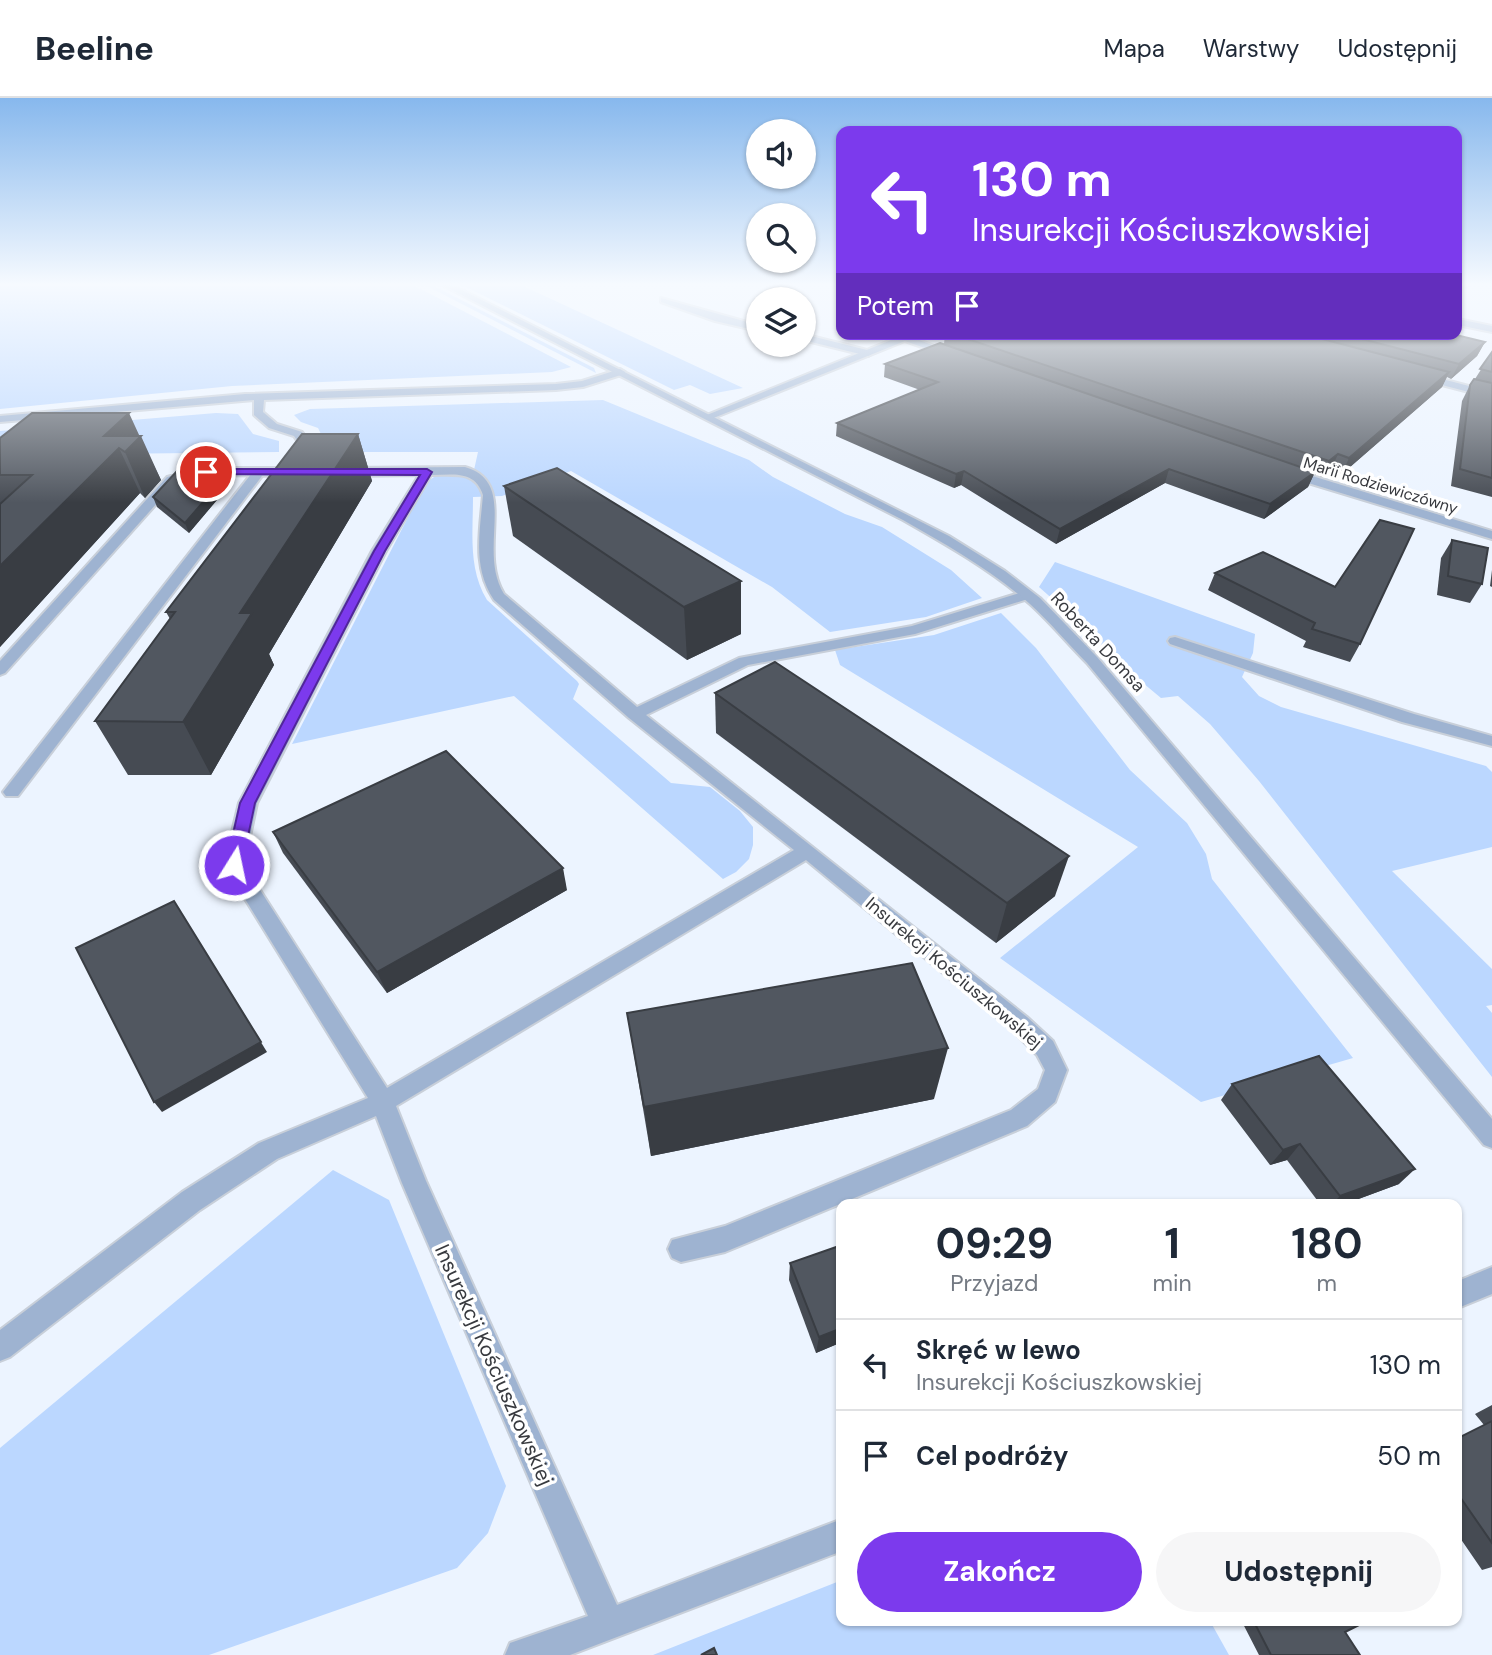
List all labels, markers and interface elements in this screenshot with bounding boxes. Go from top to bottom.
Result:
text: Beeline [35,27,154,70]
text: Mapa [1103,33,1165,64]
text: Warstwy [1203,33,1299,64]
text: Udostępnij [1337,33,1457,64]
map controls [746,119,816,357]
button: sound [746,119,816,189]
text: 130 m [972,147,1112,211]
icon: left [857,154,948,245]
button: search [746,203,816,273]
text: Insurekcji Kościuszkowskiej [972,209,1370,251]
button: layers [746,287,816,357]
icon: arrive [948,287,986,325]
text: Potem [857,289,934,323]
pin [176,442,236,502]
street label: Marii Rodziewiczówny [1301,452,1461,519]
icon: arrive [187,453,225,491]
street label: Roberta Domsa [1045,587,1151,697]
position arrow [197,828,271,902]
street label: Insurekcji Kościuszkowskiej [860,892,1048,1054]
text: 09:29 [935,1216,1053,1271]
text: 1 [1164,1216,1180,1271]
text: 180 [1291,1216,1363,1271]
street label: Insurekcji Kościuszkowskiej [428,1240,560,1490]
text: Przyjazd [950,1268,1038,1298]
text: min [1152,1268,1192,1298]
text: m [1317,1268,1337,1298]
text: Skręć w lewo [916,1333,1081,1367]
icon: left [857,1346,895,1384]
text: 130 m [1370,1348,1441,1382]
text: Insurekcji Kościuszkowskiej [916,1367,1202,1397]
icon: arrive [857,1437,895,1475]
text: Cel podróży [916,1439,1069,1473]
text: 50 m [1377,1439,1441,1473]
button: Zakończ [857,1532,1142,1612]
button: Udostępnij [1156,1532,1441,1612]

